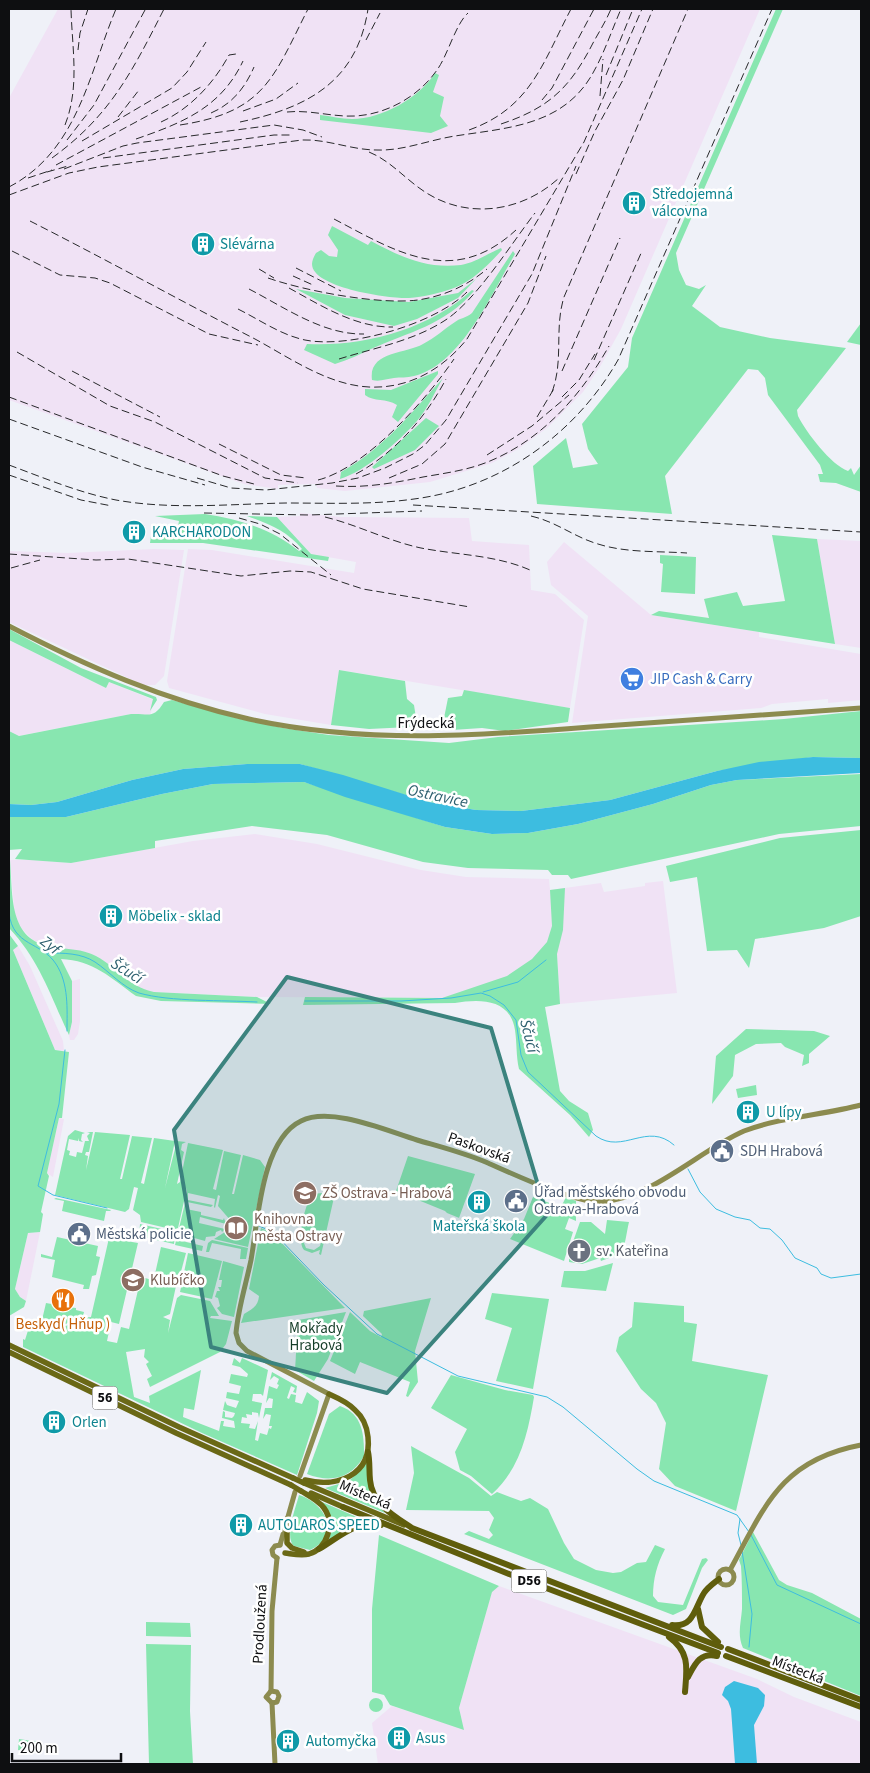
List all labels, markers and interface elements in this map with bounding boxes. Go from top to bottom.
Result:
place label: Středojemná válcovna [652,184,733,222]
building icon: Středojemná válcovna [621,190,647,216]
building icon: Slévárna [190,231,216,257]
place label: Slévárna [220,234,275,255]
building icon: KARCHARODON [121,519,147,545]
place label: KARCHARODON [152,522,251,543]
supermarket icon: JIP Cash & Carry [619,666,645,692]
place label: JIP Cash & Carry [650,669,752,690]
street label: Frýdecká [397,713,455,734]
water label: Ostravice [406,779,470,813]
building icon: Möbelix - sklad [98,903,124,929]
place label: Möbelix - sklad [128,906,221,927]
water label: Zyf [35,930,66,961]
water label: Ščučí [107,953,149,991]
water label: Ščučí [514,1017,544,1057]
building icon: U lípy [735,1099,761,1125]
place label: U lípy [766,1102,801,1123]
street label: Paskovská [445,1127,513,1169]
public building icon: SDH Hrabová [709,1138,735,1164]
place label: SDH Hrabová [740,1141,823,1162]
school or university icon: ZŠ Ostrava - Hrabová [292,1180,318,1206]
place label: Úřad městského obvodu Ostrava-Hrabová [534,1182,686,1220]
place label: ZŠ Ostrava - Hrabová [322,1183,452,1204]
public building icon: Úřad městského obvodu Ostrava-Hrabová [503,1188,529,1214]
building icon: Mateřská škola [466,1189,492,1215]
place label: Knihovna města Ostravy [254,1209,343,1247]
library icon: Knihovna města Ostravy [223,1215,249,1241]
place label: Mateřská škola [433,1216,525,1237]
public building icon: Městská policie [66,1221,92,1247]
place label: Městská policie [96,1224,191,1245]
church icon: sv. Kateřina [566,1238,592,1264]
place label: sv. Kateřina [596,1241,669,1262]
school or university icon: Klubíčko [120,1267,146,1293]
place label: Klubíčko [150,1270,205,1291]
restaurant icon: Beskyd( Hňup ) [50,1287,76,1313]
place label: Beskyd( Hňup ) [16,1314,110,1335]
park label: Mokřady Hrabová [289,1318,343,1356]
road number: 56 [92,1386,118,1410]
building icon: Orlen [41,1409,67,1435]
place label: Orlen [72,1412,107,1433]
street label: Místecká [336,1475,394,1515]
building icon: AUTOLAROS SPEED [228,1512,254,1538]
place label: AUTOLAROS SPEED [258,1515,380,1536]
road number: D56 [512,1570,546,1592]
street label: Prodloužená [247,1584,273,1664]
street label: Místecká [769,1650,827,1690]
building icon: Asus [386,1725,412,1751]
building icon: Automyčka [275,1728,301,1754]
place label: Asus [416,1728,445,1749]
scale bar [12,1730,121,1762]
place label: Automyčka [306,1731,376,1752]
text: 200 m [20,1738,58,1759]

